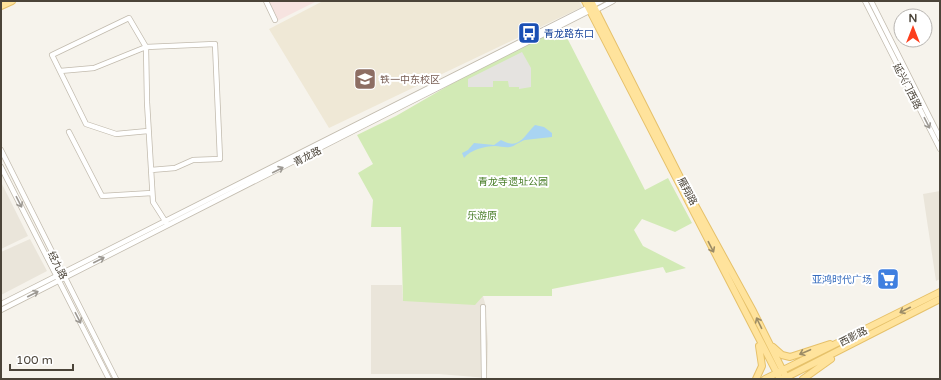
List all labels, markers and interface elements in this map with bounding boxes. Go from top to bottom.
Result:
north arrow [893,8,933,48]
text: N [909,12,917,25]
bus stop icon: 青龙路东口 [516,20,542,46]
place label: 青龙路东口 [544,28,594,40]
street label: 延兴门西路 [890,61,924,111]
school or university icon: 铁一中东校区 [352,66,378,92]
place label: 铁一中东校区 [380,74,440,86]
one-way arrow [924,117,931,129]
street label: 青龙路 [291,145,324,169]
one-way arrow [272,166,284,174]
street label: 雁翔路 [675,175,699,208]
park label: 青龙寺遗址公园 [478,176,548,188]
one-way arrow [15,196,23,208]
park label: 乐游原 [467,210,497,222]
one-way arrow [708,241,715,253]
street label: 经九路 [45,249,69,282]
one-way arrow [93,256,105,263]
supermarket icon: 亚鸿时代广场 [875,266,901,292]
place label: 亚鸿时代广场 [812,274,872,286]
one-way arrow [27,290,39,297]
one-way arrow [899,306,911,314]
one-way arrow [74,312,82,324]
one-way arrow [755,317,762,329]
street label: 西影路 [837,325,870,349]
scale bar [10,346,73,372]
one-way arrow [800,348,812,356]
text: 100 m [16,353,53,367]

